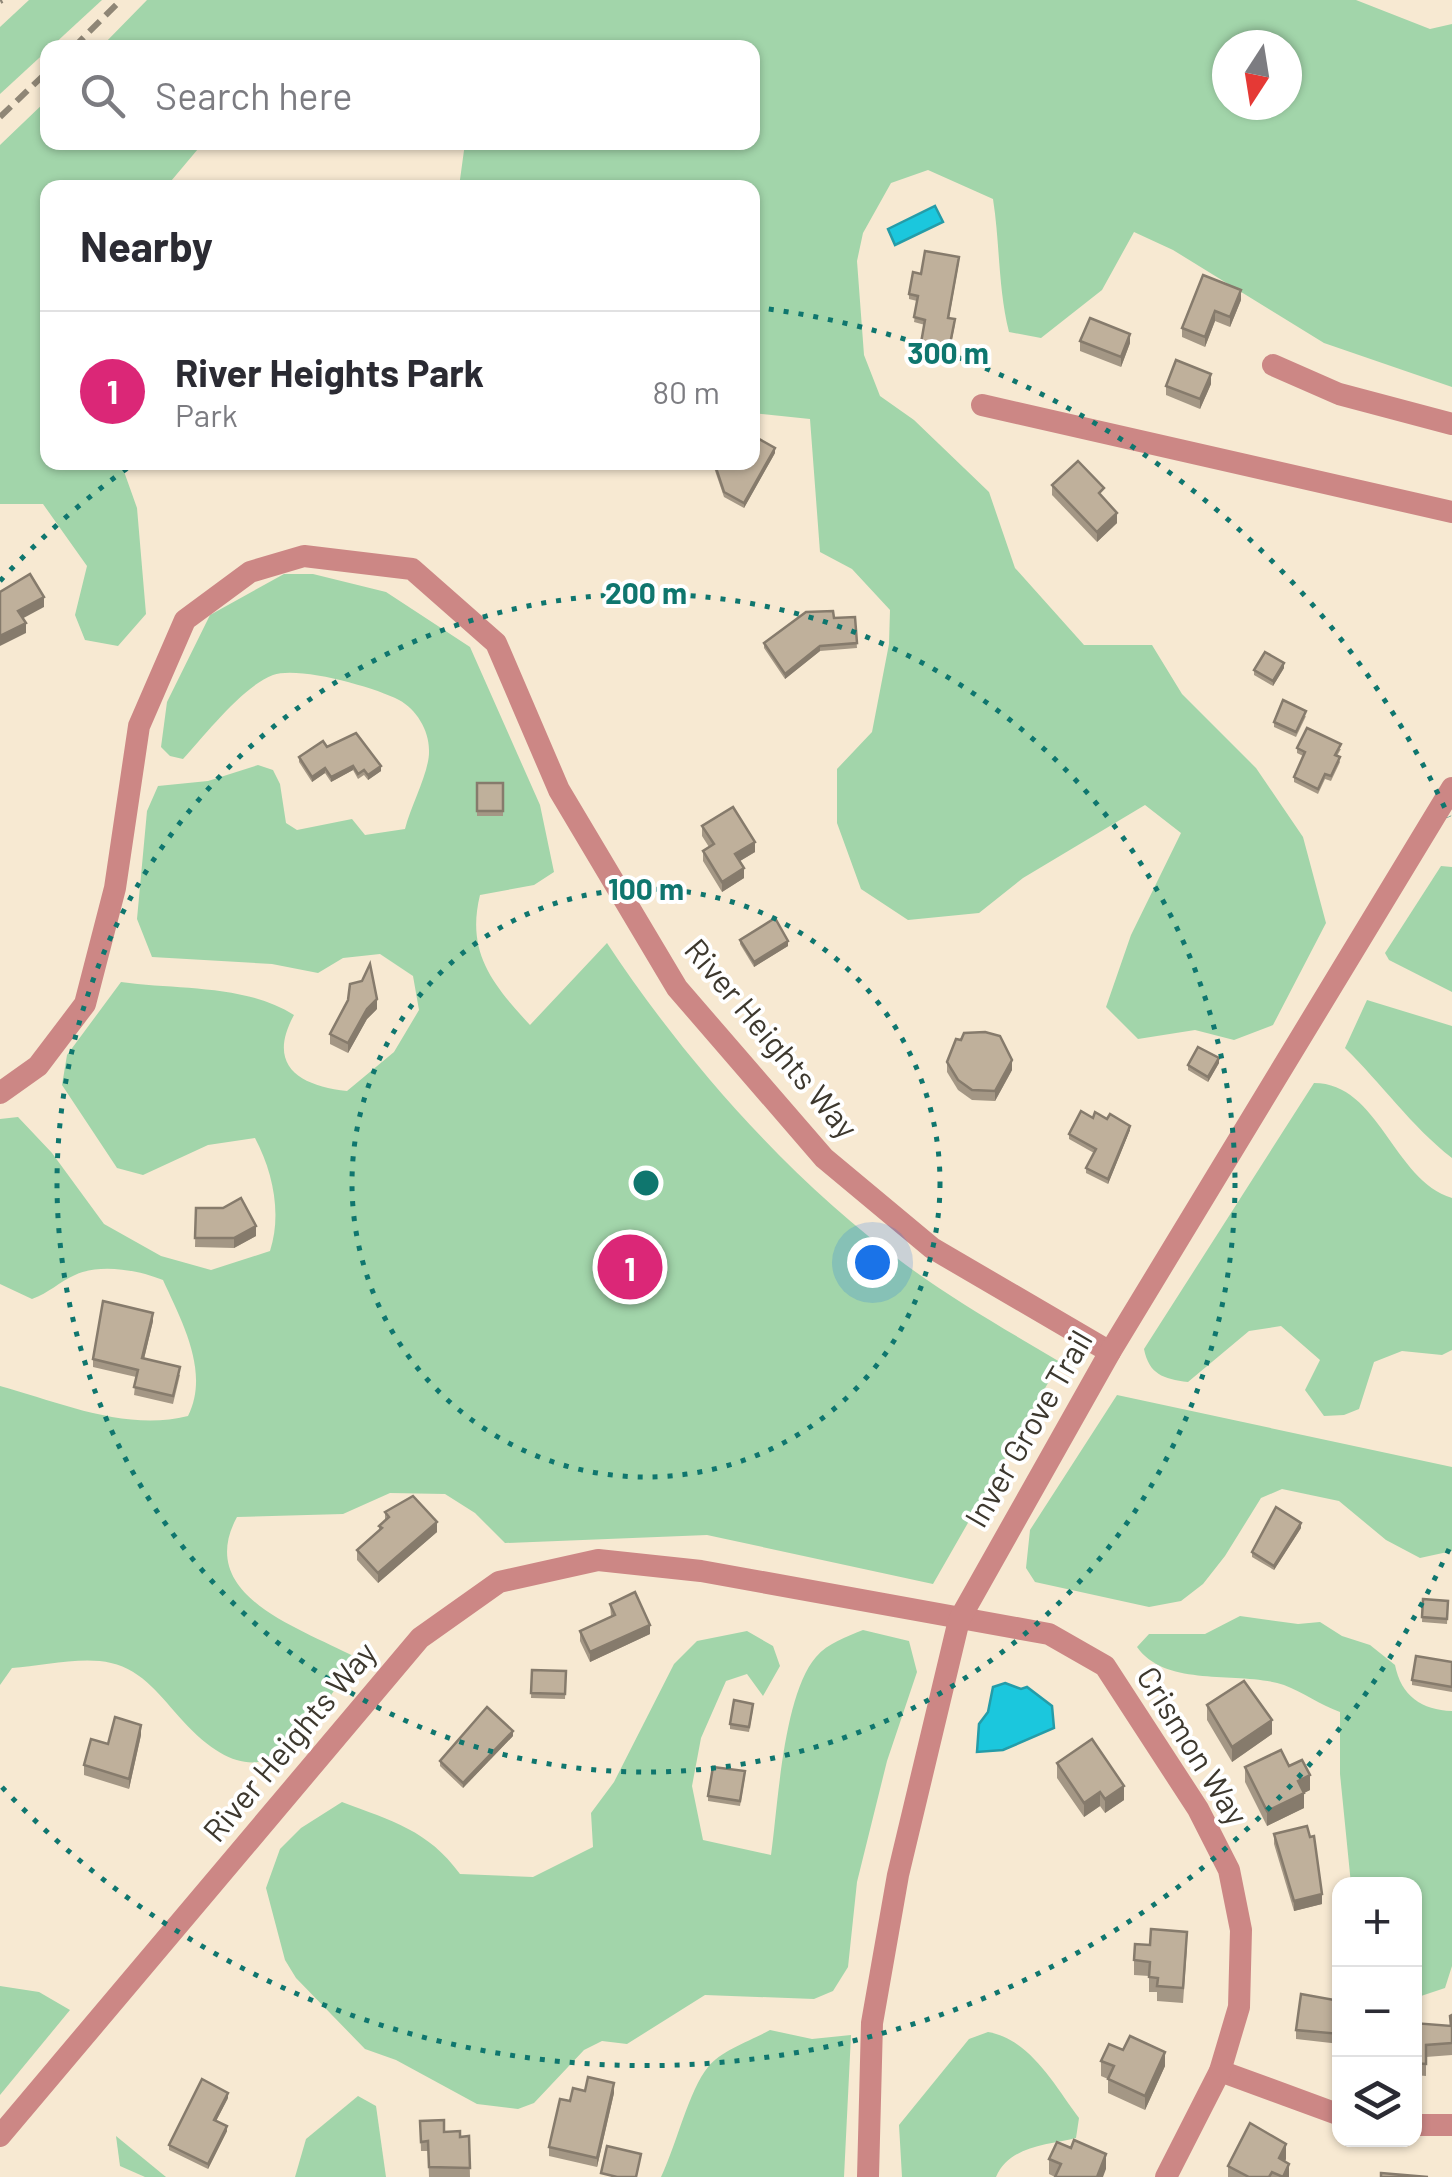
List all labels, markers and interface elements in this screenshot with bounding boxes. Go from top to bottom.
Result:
north arrow [1212,30,1302,120]
search box [40,40,760,150]
icon: search [75,68,130,123]
text: Search here [155,72,353,118]
text: Nearby [80,220,213,270]
text: 300 m [907,334,989,370]
text: River Heights Park [175,349,484,395]
text: 1 [107,372,118,410]
text: 80 m [652,372,720,410]
text: Park [175,395,238,433]
text: 200 m [605,574,687,610]
text: 100 m [608,870,684,906]
street label: River Heights Way [678,930,867,1145]
centre of rings [628,1165,664,1201]
pin: 1 [598,1230,662,1304]
your location [847,1237,898,1288]
street label: Inver Grove Trail [956,1323,1099,1533]
street label: River Heights Way [194,1633,383,1848]
street label: Crismon Way [1130,1659,1257,1831]
map controls [1332,1877,1422,2147]
button: + [1332,1877,1422,1967]
button: − [1332,1967,1422,2057]
button: layers [1332,2057,1422,2147]

